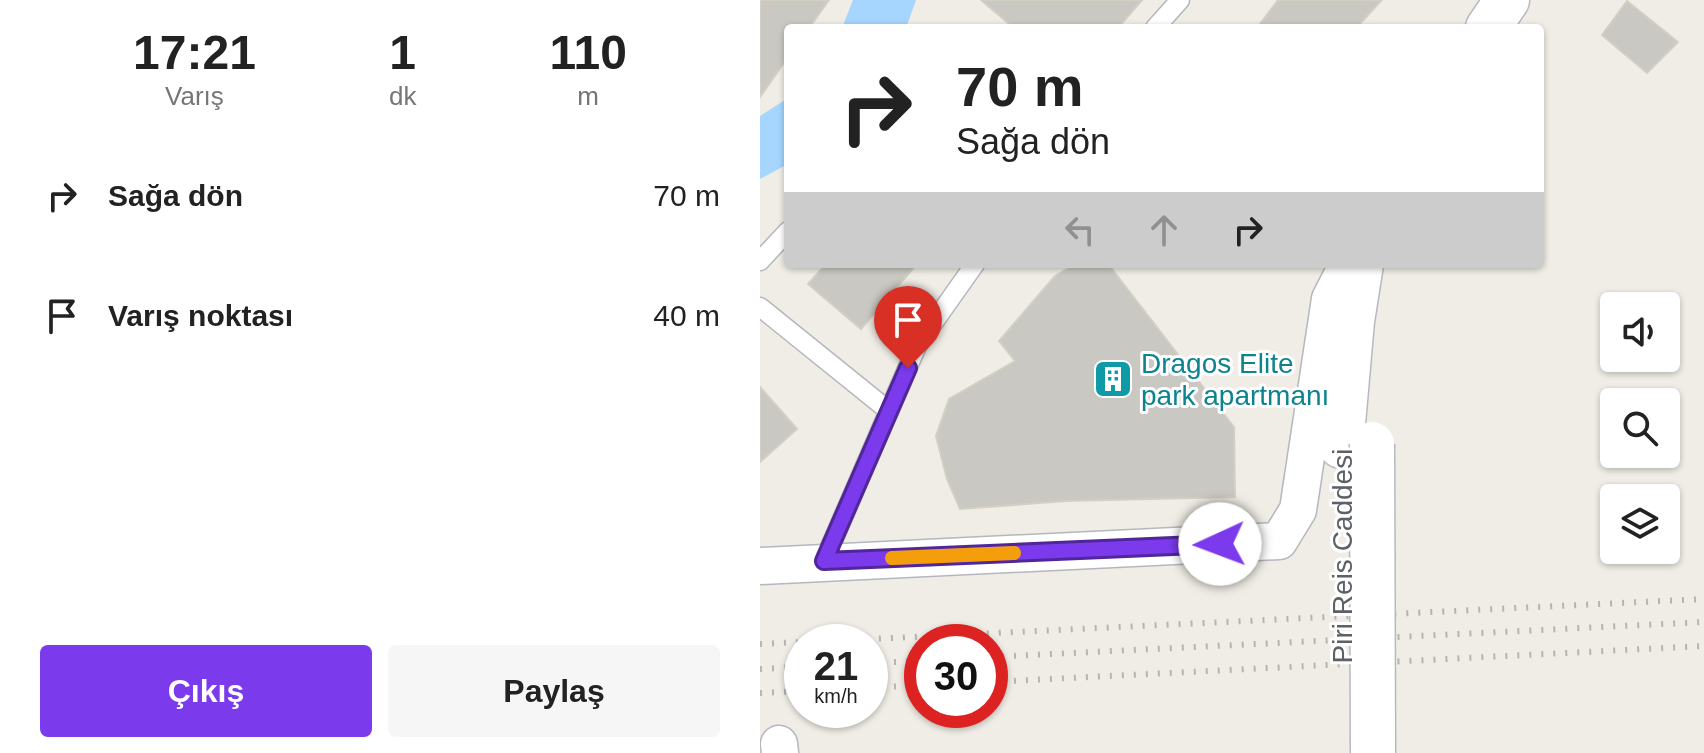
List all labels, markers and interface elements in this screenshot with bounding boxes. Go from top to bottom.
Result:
text: 17:21 [133,26,256,79]
text: 1 [389,26,416,79]
text: 110 [549,26,627,79]
text: 70 m [956,55,1084,118]
icon: right [824,56,928,160]
text: Varış [165,81,224,111]
text: dk [389,81,416,111]
text: m [577,81,599,111]
text: Sağa dön [956,121,1110,162]
icon: right [40,174,84,218]
text: Sağa dön [108,179,243,212]
text: 70 m [653,179,720,212]
icon: left [1058,208,1102,252]
icon: ahead [1142,208,1186,252]
icon: right [1226,208,1270,252]
pin [874,286,942,368]
map controls [1600,292,1680,564]
button: sound [1600,292,1680,372]
icon: arrive [40,294,84,338]
icon: arrive [886,298,930,342]
text: Varış noktası [108,299,293,332]
text: 40 m [653,299,720,332]
place label: Dragos Elite park apartmanı [1141,348,1329,411]
building icon: Dragos Elite park apartmanı [1092,358,1134,400]
button: search [1600,388,1680,468]
street label: Piri Reis Caddesi [1327,449,1358,663]
button: layers [1600,484,1680,564]
position arrow [1178,502,1262,586]
speed limit sign: 30 [904,624,1008,728]
text: 21 [814,644,858,688]
button: Çıkış [40,645,372,737]
button: Paylaş [388,645,720,737]
text: km/h [814,685,858,707]

